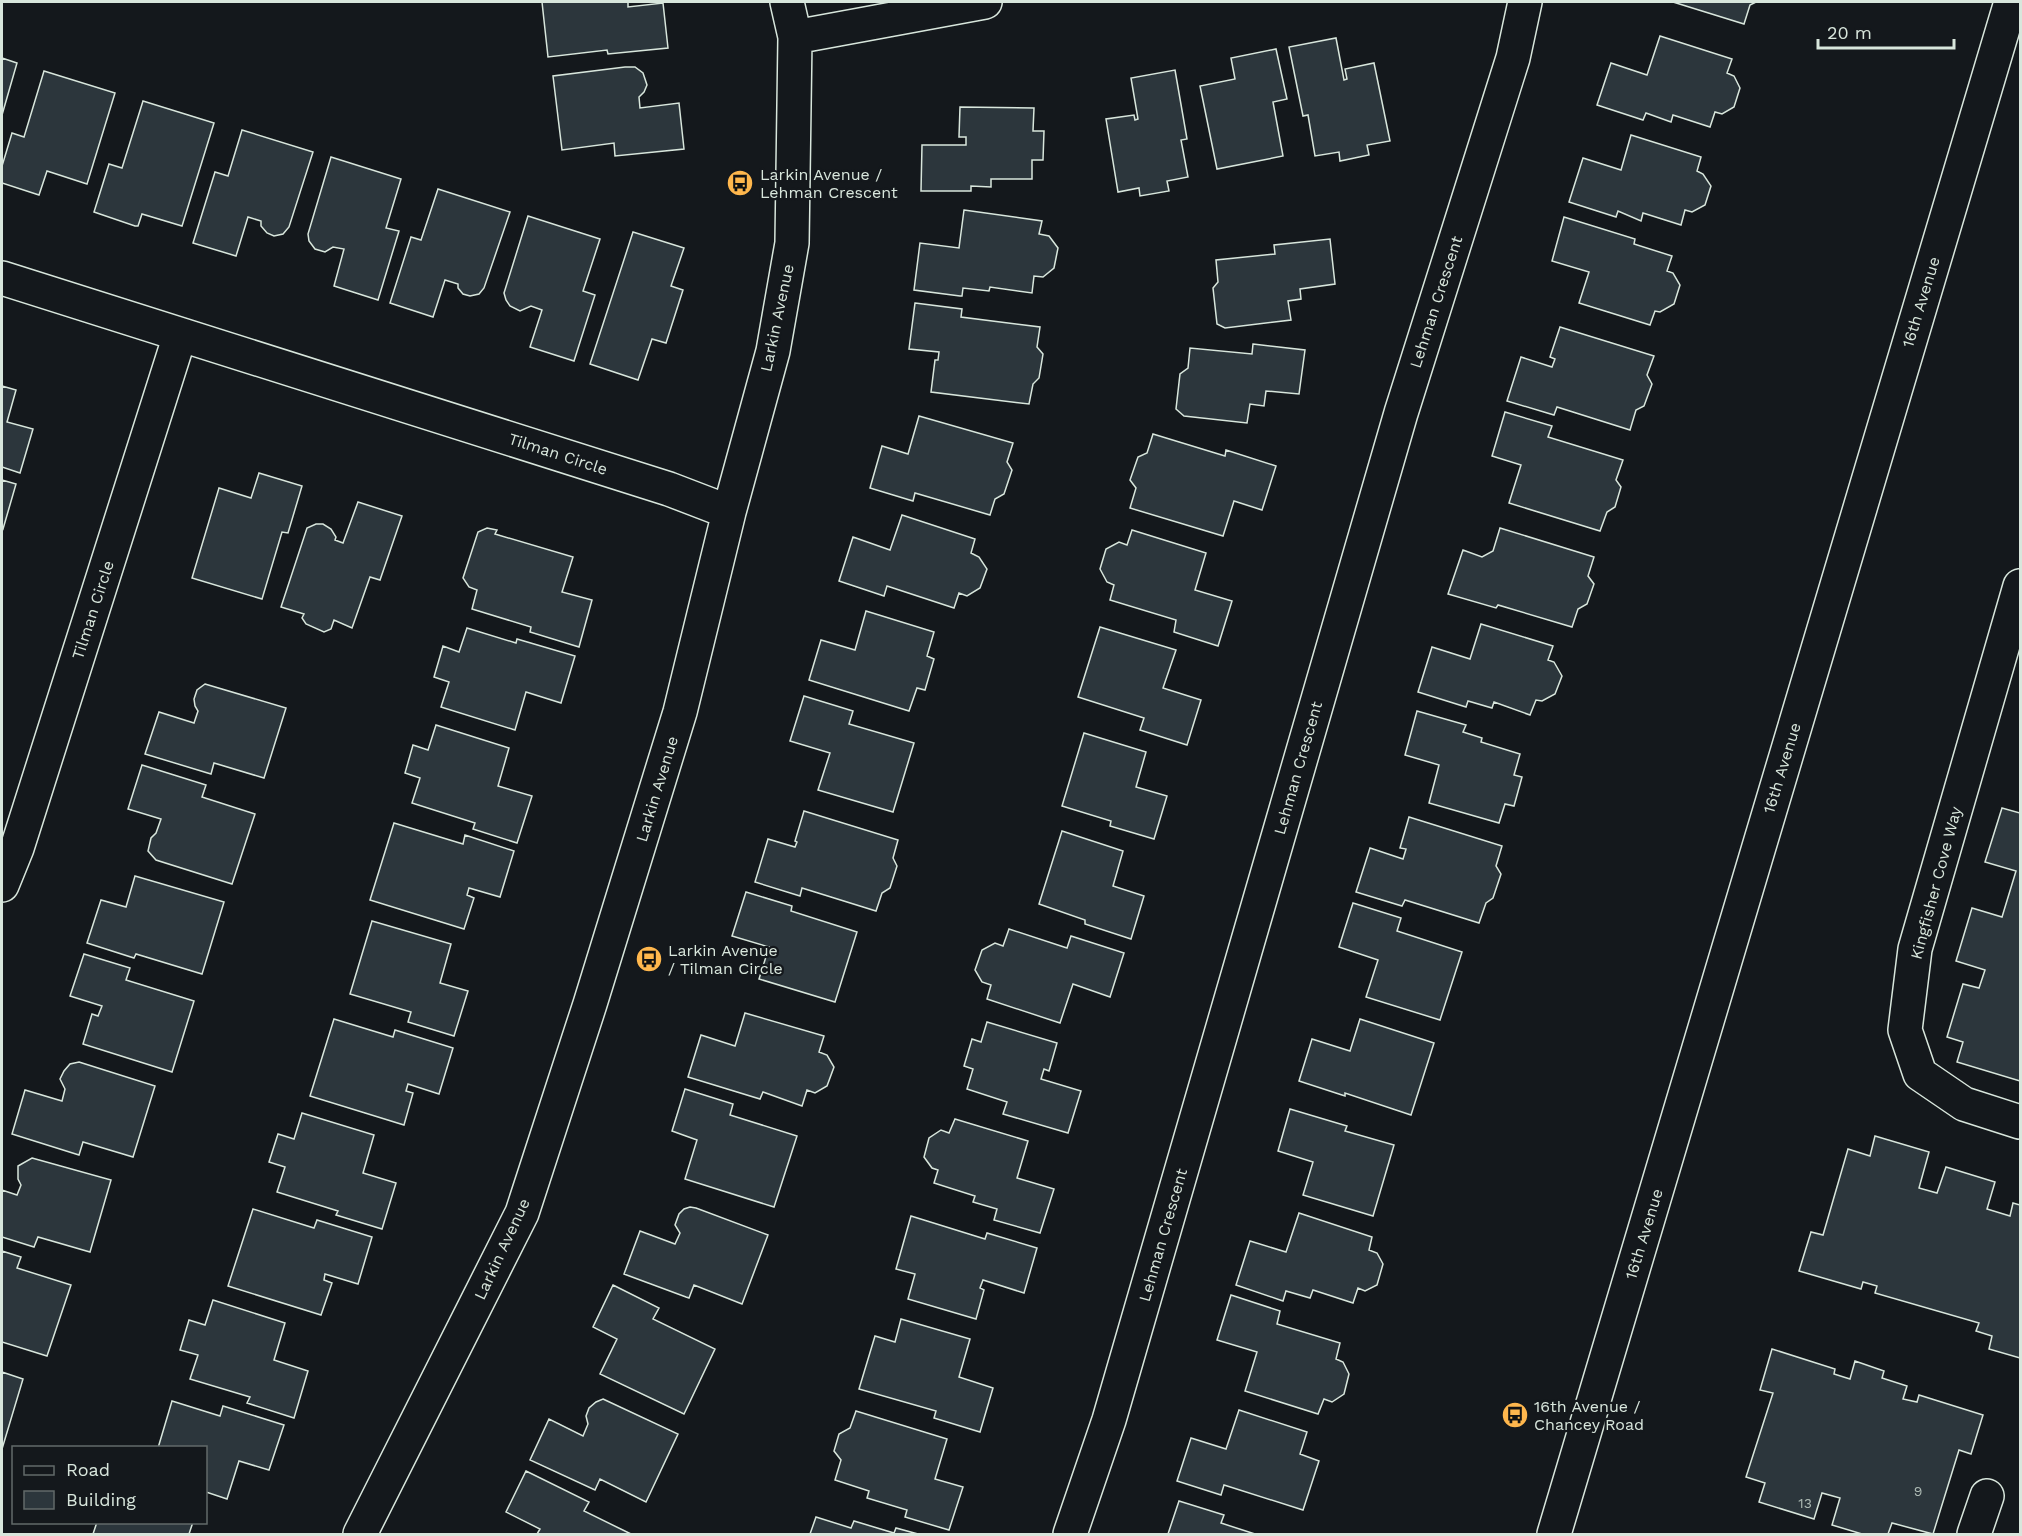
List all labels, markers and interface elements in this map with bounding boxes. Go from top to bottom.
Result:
scale bar [1818,12,1954,50]
text: 20 m [1827,22,1872,43]
place label: Larkin Avenue / Lehman Crescent [760,165,898,202]
bus stop icon: Larkin Avenue / Lehman Crescent [725,168,755,198]
street label: Lehman Crescent [1406,233,1466,370]
street label: 16th Avenue [1898,254,1944,350]
street label: Larkin Avenue [756,262,798,374]
street label: Tilman Circle [506,429,610,479]
street label: Tilman Circle [68,558,118,662]
street label: Lehman Crescent [1270,699,1326,837]
street label: 16th Avenue [1759,720,1805,816]
street label: Larkin Avenue [632,734,682,844]
street label: Kingfisher Cove Way [1906,804,1966,962]
place label: Larkin Avenue / Tilman Circle [668,941,783,978]
bus stop icon: Larkin Avenue / Tilman Circle [634,944,664,974]
street label: Lehman Crescent [1135,1166,1191,1304]
street label: 16th Avenue [1621,1186,1667,1282]
street label: Larkin Avenue [470,1195,534,1303]
place label: 16th Avenue / Chancey Road [1534,1397,1644,1434]
bus stop icon: 16th Avenue / Chancey Road [1500,1400,1530,1430]
legend [12,1446,207,1524]
text: Road [66,1459,110,1480]
house number: 9 [1914,1483,1922,1499]
text: Building [66,1489,136,1510]
house number: 13 [1798,1495,1812,1511]

